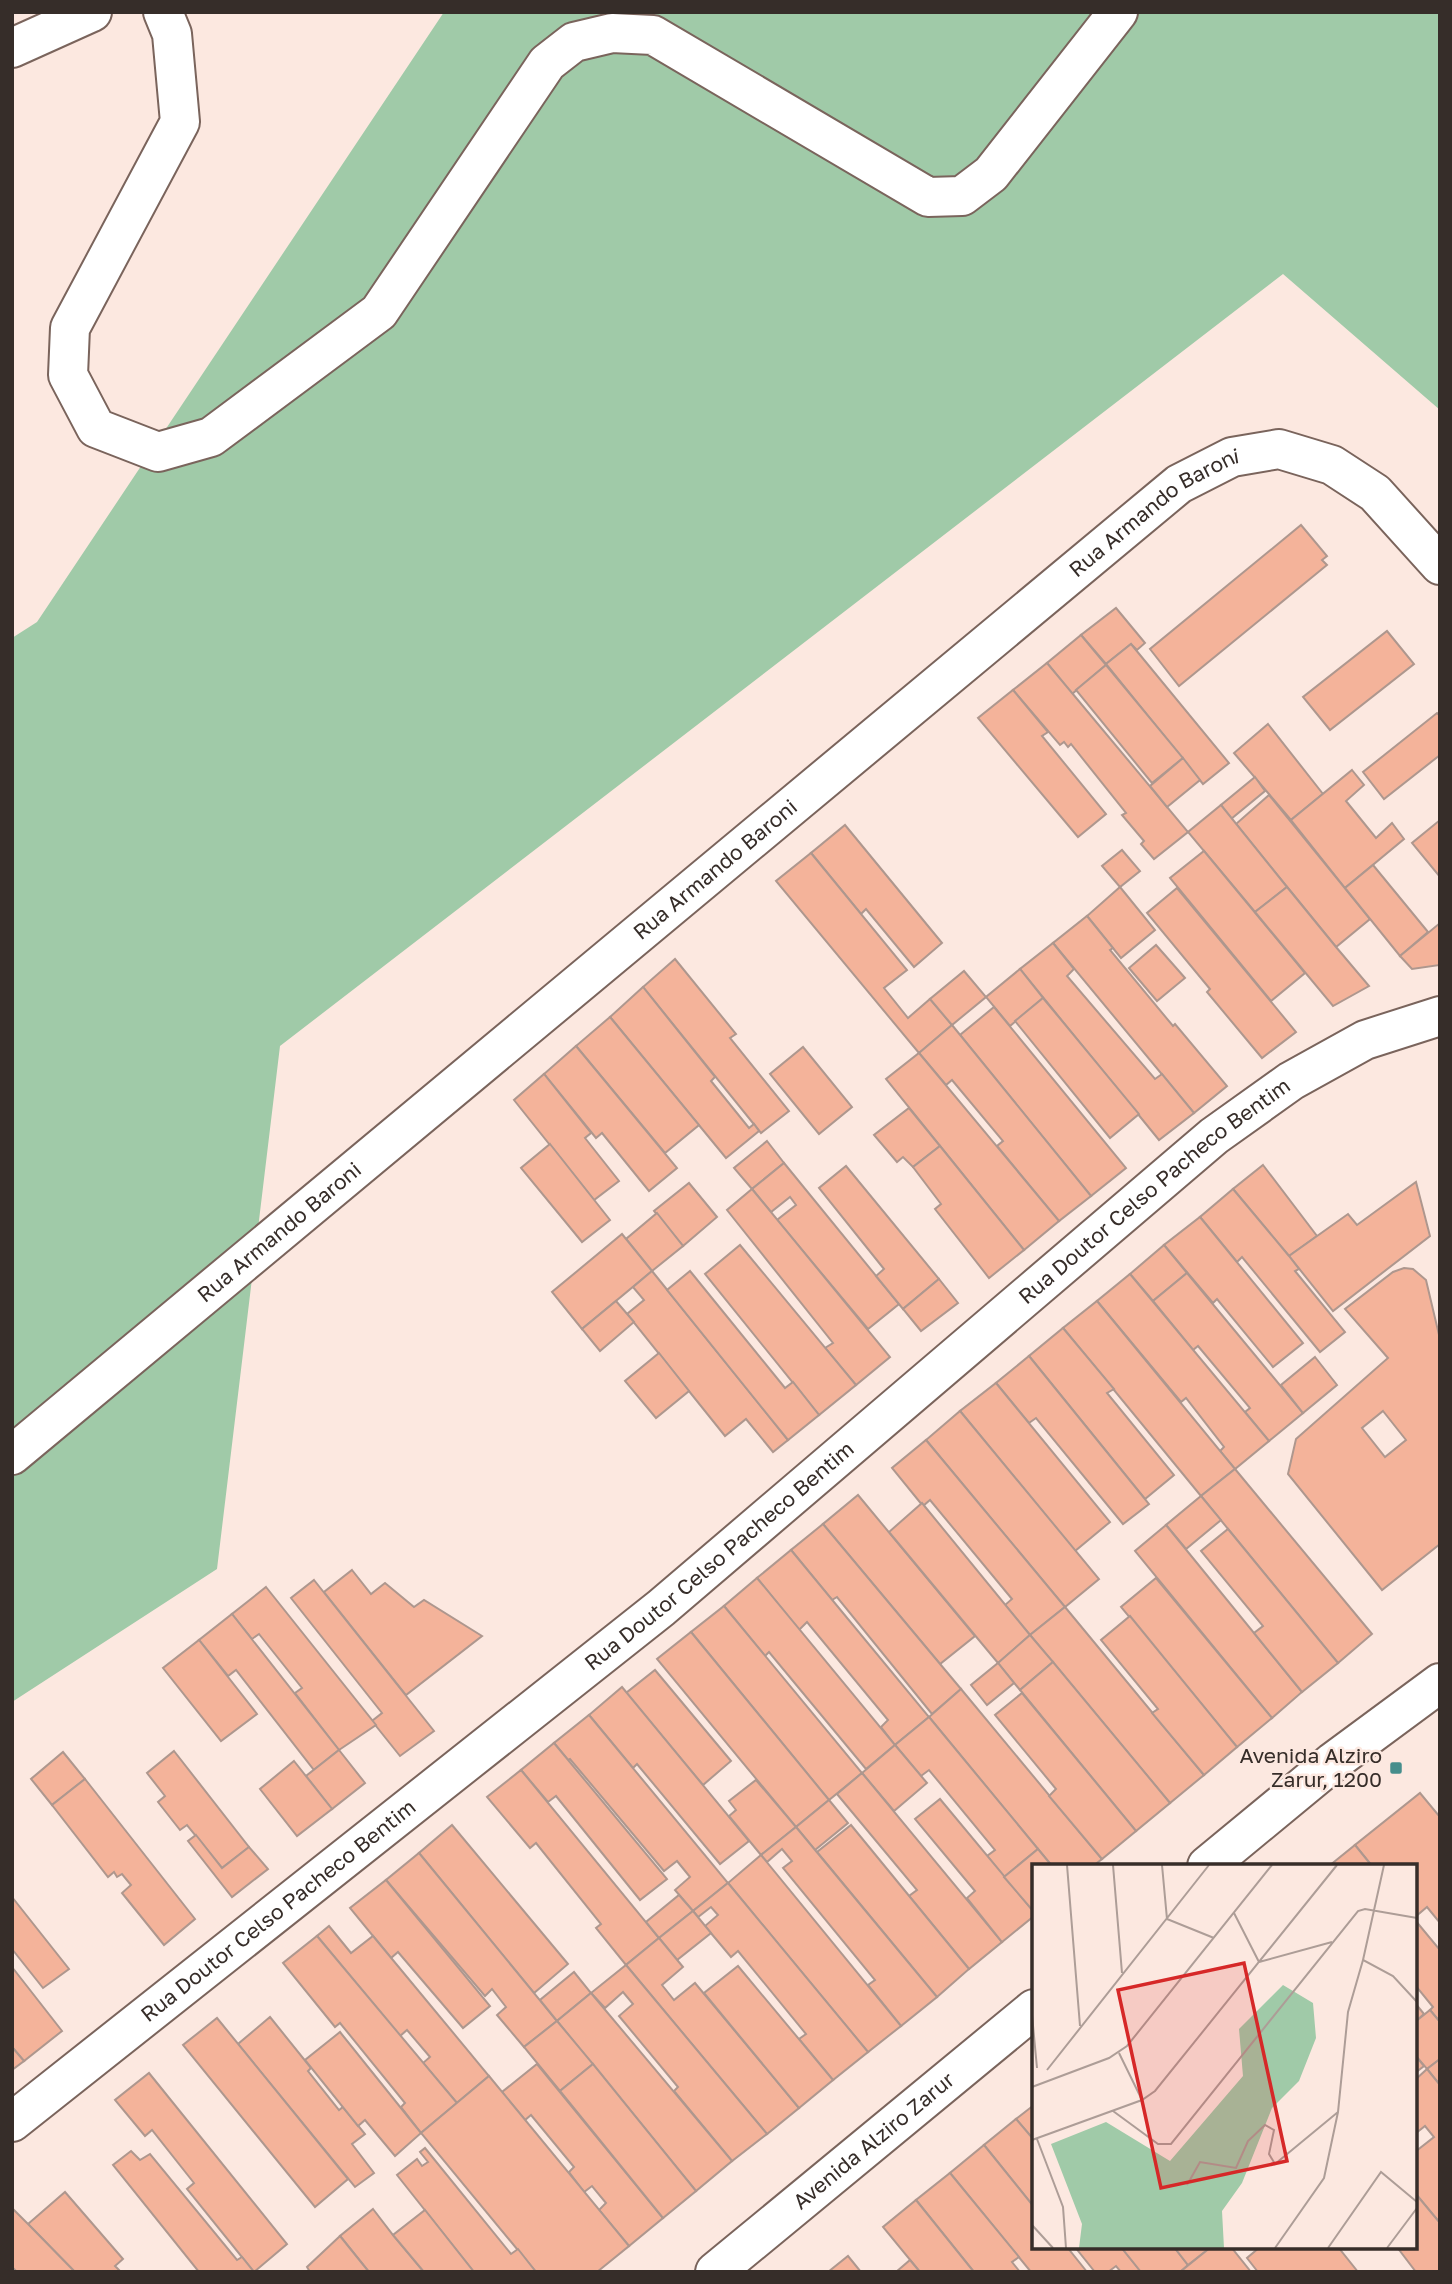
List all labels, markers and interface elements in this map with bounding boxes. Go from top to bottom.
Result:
street label: Rua Armando Baroni [1063,442,1241,582]
street label: Rua Armando Baroni [628,793,802,945]
street label: Rua Doutor Celso Pacheco Bentim [1013,1072,1295,1309]
street label: Rua Armando Baroni [192,1156,366,1307]
street label: Rua Doutor Celso Pacheco Bentim [579,1435,859,1675]
place label: Avenida Alziro Zarur, 1200 [1240,1742,1382,1792]
marker: Avenida Alziro Zarur, 1200 [1388,1760,1404,1776]
street label: Rua Doutor Celso Pacheco Bentim [135,1793,421,2027]
inset map [1032,1864,1417,2249]
street label: Avenida Alziro Zarur [787,2066,959,2214]

